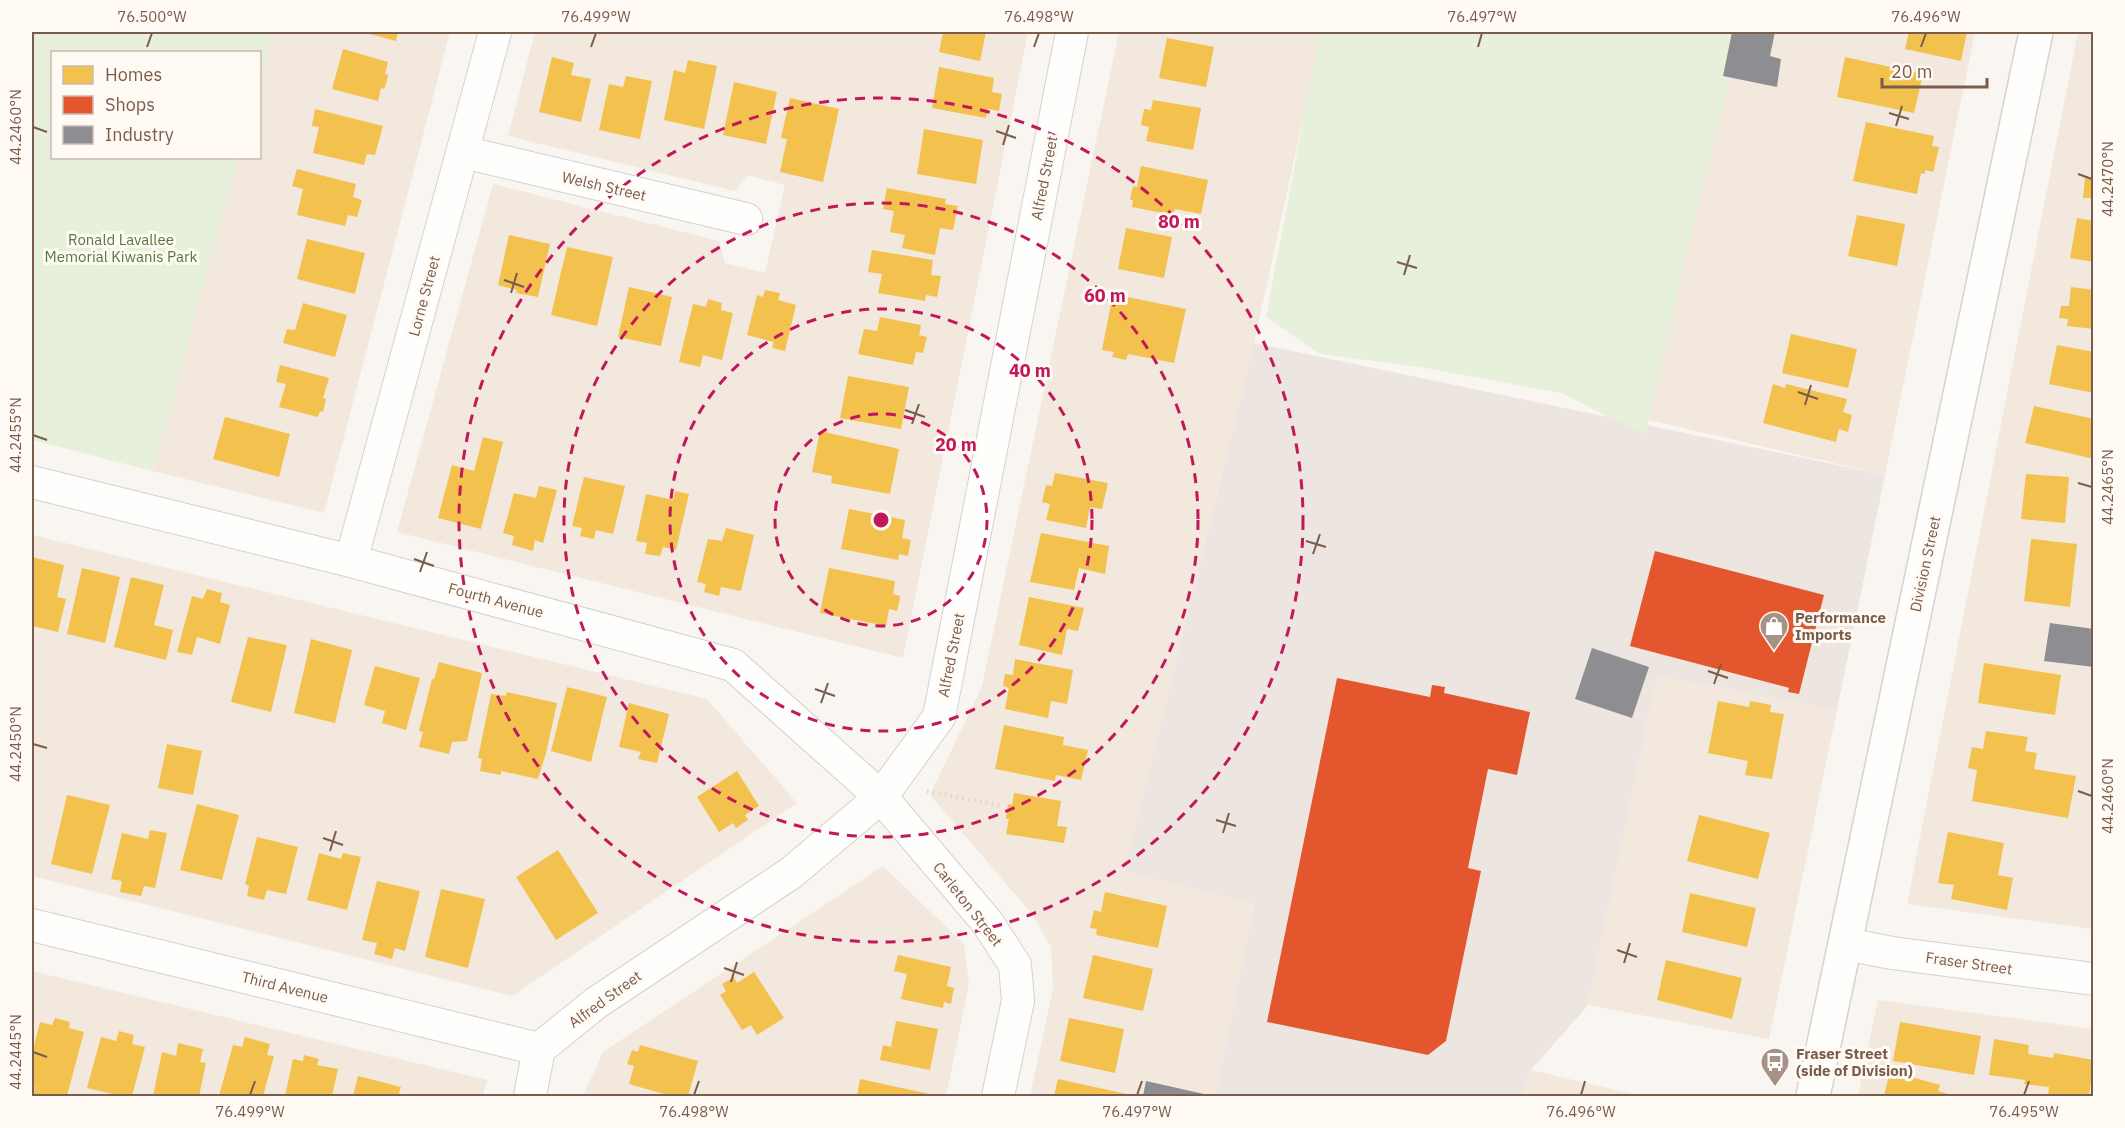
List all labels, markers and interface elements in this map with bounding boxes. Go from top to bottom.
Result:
text: 76.500°W [117,7,187,26]
text: 76.499°W [561,7,631,26]
text: 76.498°W [1004,7,1074,26]
text: 76.497°W [1447,7,1517,26]
text: 76.496°W [1891,7,1961,26]
legend [51,51,261,159]
scale bar [1882,51,1987,89]
text: 20 m [1891,60,1933,83]
text: Homes [105,63,162,86]
text: 44.2460°N [6,89,25,165]
text: Shops [105,93,155,116]
text: Industry [105,123,174,146]
street label: Alfred Street [1027,134,1061,222]
text: 44.2470°N [2098,141,2117,217]
street label: Welsh Street [560,167,648,205]
text: 80 m [1158,210,1200,233]
park label: Ronald Lavallee Memorial Kiwanis Park [45,230,198,266]
street label: Lorne Street [404,254,444,338]
text: 60 m [1084,284,1126,307]
text: 40 m [1009,359,1051,382]
text: 44.2455°N [6,397,25,473]
text: 20 m [935,433,977,456]
text: 44.2465°N [2098,449,2117,525]
centre of rings [871,510,891,530]
street label: Division Street [1906,514,1944,614]
street label: Fourth Avenue [446,578,546,622]
place label: Performance Imports [1795,608,1886,644]
shop icon: Performance Imports [1758,610,1790,652]
street label: Alfred Street [934,611,968,699]
text: 44.2450°N [6,706,25,782]
text: 44.2460°N [2098,758,2117,834]
street label: Carleton Street [929,858,1007,950]
street label: Fraser Street [1924,948,2014,978]
street label: Alfred Street [565,966,645,1032]
street label: Third Avenue [240,967,330,1007]
text: 44.2445°N [6,1014,25,1090]
place label: Fraser Street (side of Division) [1796,1044,1913,1080]
bus stop icon: Fraser Street (side of Division) [1759,1046,1791,1088]
text: 76.499°W [215,1102,285,1121]
text: 76.498°W [659,1102,729,1121]
text: 76.497°W [1102,1102,1172,1121]
text: 76.496°W [1546,1102,1616,1121]
text: 76.495°W [1989,1102,2059,1121]

